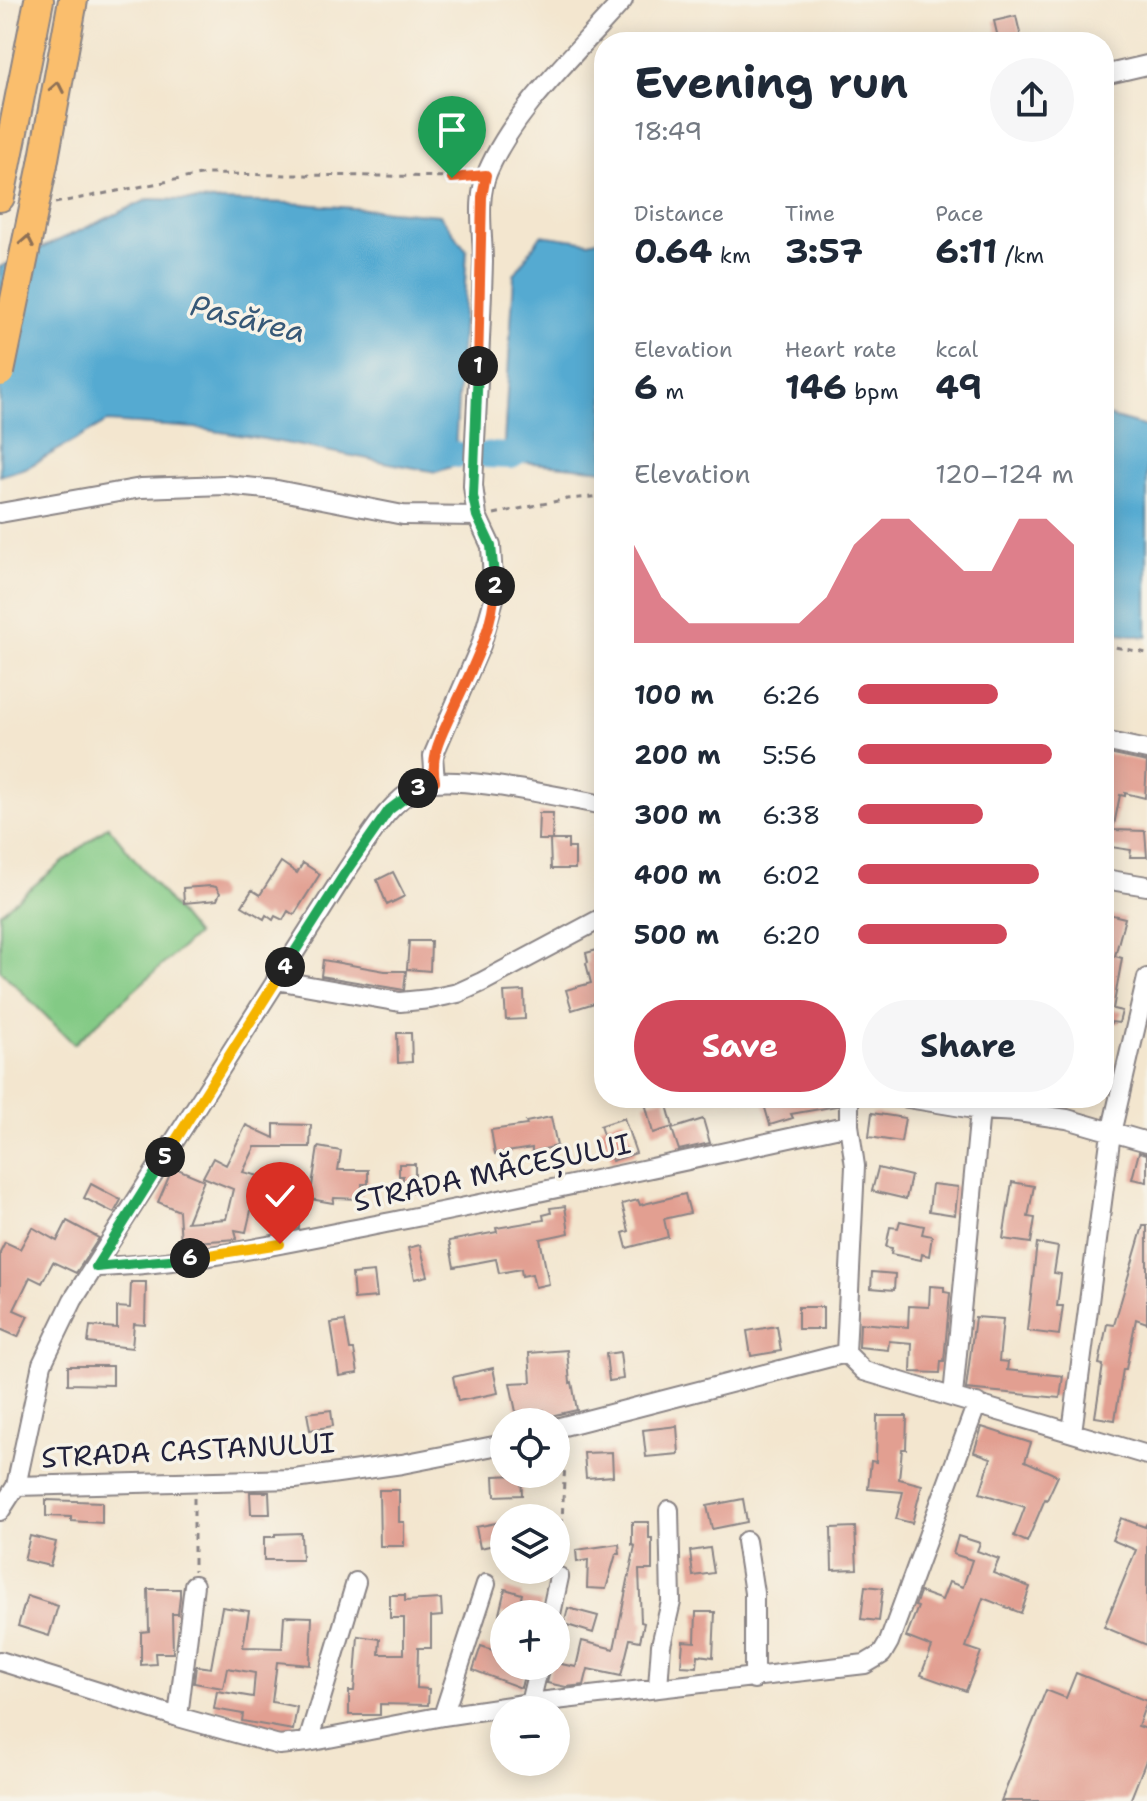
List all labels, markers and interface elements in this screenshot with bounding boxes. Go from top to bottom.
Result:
text: Evening run [634,53,908,112]
button: share [990,58,1074,142]
one-way arrow [48,80,65,94]
pin [418,96,486,178]
icon: arrive [430,108,474,152]
text: 18:49 [634,113,702,148]
text: Distance [634,199,724,228]
text: Time [785,199,835,228]
text: Pace [935,199,984,228]
text: 0.64 [634,228,712,274]
text: 3:57 [785,228,863,274]
text: 6:11 [935,228,998,274]
one-way arrow [18,235,35,248]
text: km [712,241,751,270]
text: /km [998,241,1044,270]
water label: Pasărea [186,284,310,353]
text: Elevation [634,335,732,364]
text: Heart rate [785,335,897,364]
text: kcal [935,335,978,364]
pin: 1 [458,346,498,386]
text: 1 [473,351,483,380]
text: 6 [634,364,658,410]
text: 146 [785,364,847,410]
text: 49 [935,364,982,410]
text: m [658,377,684,406]
text: bpm [847,377,899,406]
text: Elevation [634,456,750,491]
text: 120–124 m [935,456,1074,491]
pin: 2 [475,566,515,606]
text: 2 [487,571,503,600]
text: 100 m [634,677,714,712]
text: 6:26 [762,677,820,712]
text: 200 m [634,737,721,772]
text: 5:56 [762,737,817,772]
pin: 3 [398,768,438,808]
text: 3 [410,773,426,802]
text: 300 m [634,797,721,832]
text: 6:38 [762,797,821,832]
text: 400 m [634,857,721,892]
text: 6:02 [762,857,820,892]
text: 500 m [634,917,719,952]
text: 6:20 [762,917,821,952]
pin: 4 [265,947,305,987]
text: 4 [277,952,293,981]
button: Save [634,1000,846,1092]
button: Share [862,1000,1074,1092]
street label: STRADA MĂCEȘULUI [350,1124,634,1221]
pin: 5 [145,1137,185,1177]
text: 5 [158,1142,172,1171]
pin [246,1162,314,1244]
icon: check [258,1174,302,1218]
pin: 6 [170,1238,210,1278]
text: 6 [182,1243,198,1272]
map controls [490,1408,570,1776]
button: locate [490,1408,570,1488]
street label: STRADA CASTANULUI [40,1423,336,1477]
button: layers [490,1504,570,1584]
button: + [490,1600,570,1680]
button: − [490,1696,570,1776]

